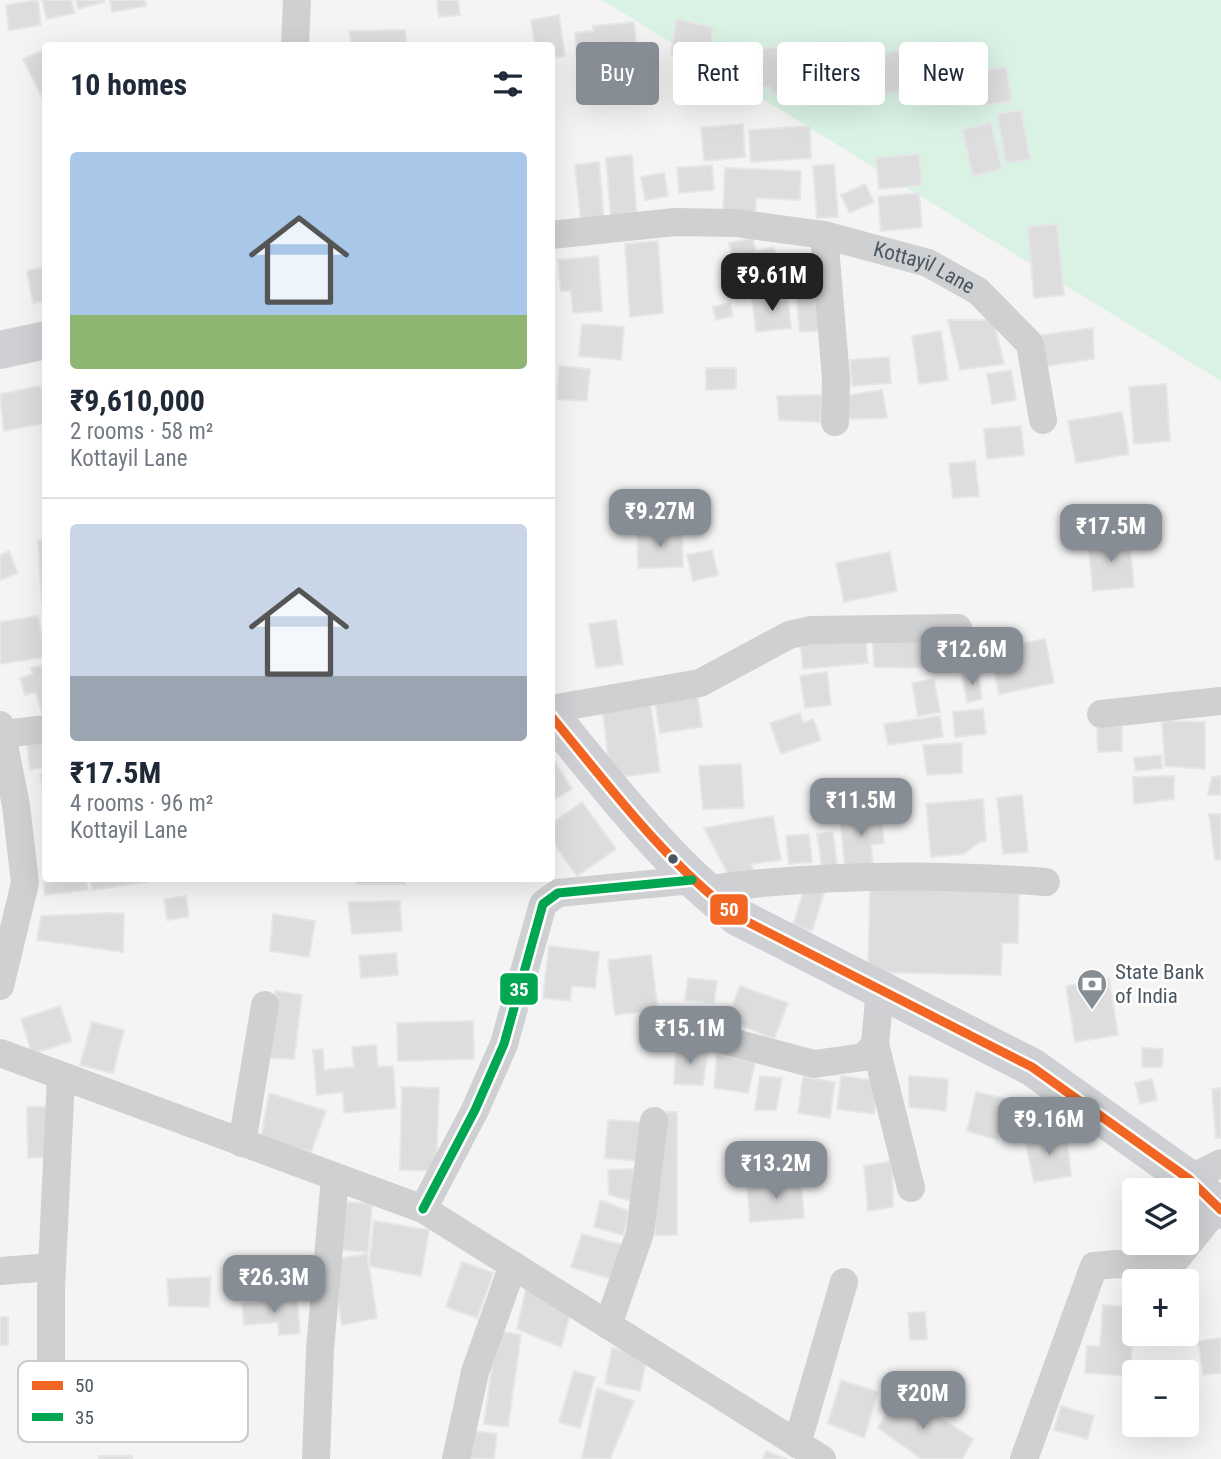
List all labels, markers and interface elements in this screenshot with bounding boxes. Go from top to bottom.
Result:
chip: Buy [576,42,659,105]
chip: Rent [673,42,763,105]
chip: Filters [777,42,885,105]
chip: New [899,42,988,105]
icon: filters [489,65,527,103]
text: 10 homes [70,67,187,102]
icon: home [236,197,362,323]
street label: Kottayil Lane [871,237,979,299]
pin: ₹9.61M [715,254,829,313]
text: ₹9.61M [737,262,807,289]
text: ₹9,610,000 [70,383,205,418]
text: 2 rooms · 58 m² [70,418,213,445]
text: Kottayil Lane [70,445,188,472]
pin: ₹9.27M [603,490,717,549]
text: ₹9.27M [625,498,695,525]
pin: ₹17.5M [1054,504,1168,564]
text: ₹17.5M [1076,513,1146,540]
icon: home [236,569,362,695]
pin: ₹12.6M [915,628,1029,687]
text: ₹12.6M [937,636,1007,663]
text: ₹17.5M [70,755,161,790]
pin: ₹11.5M [804,778,918,838]
text: ₹11.5M [826,787,896,814]
text: 4 rooms · 96 m² [70,790,213,817]
text: Kottayil Lane [70,817,188,844]
unlabelled marker [666,852,680,866]
line badge: 50 [709,893,749,926]
text: 50 [719,898,739,921]
place label: State Bank of India [1115,960,1205,1008]
bank icon: State Bank of India [1075,967,1109,1011]
line badge: 35 [499,972,539,1006]
text: 35 [509,978,529,1001]
pin: ₹15.1M [633,1006,747,1066]
text: ₹15.1M [655,1015,725,1042]
pin: ₹9.16M [992,1098,1106,1157]
text: ₹9.16M [1014,1106,1084,1133]
pin: ₹13.2M [719,1142,833,1201]
text: ₹13.2M [741,1150,811,1177]
map controls [1122,1178,1199,1437]
button: layers [1122,1178,1199,1255]
pin: ₹26.3M [217,1256,331,1315]
text: ₹26.3M [239,1264,309,1291]
button: + [1122,1269,1199,1346]
button: − [1122,1360,1199,1437]
legend [18,1361,248,1442]
pin: ₹20M [882,1372,964,1431]
text: 50 [75,1374,94,1397]
text: ₹20M [897,1380,949,1407]
text: 35 [75,1406,94,1429]

